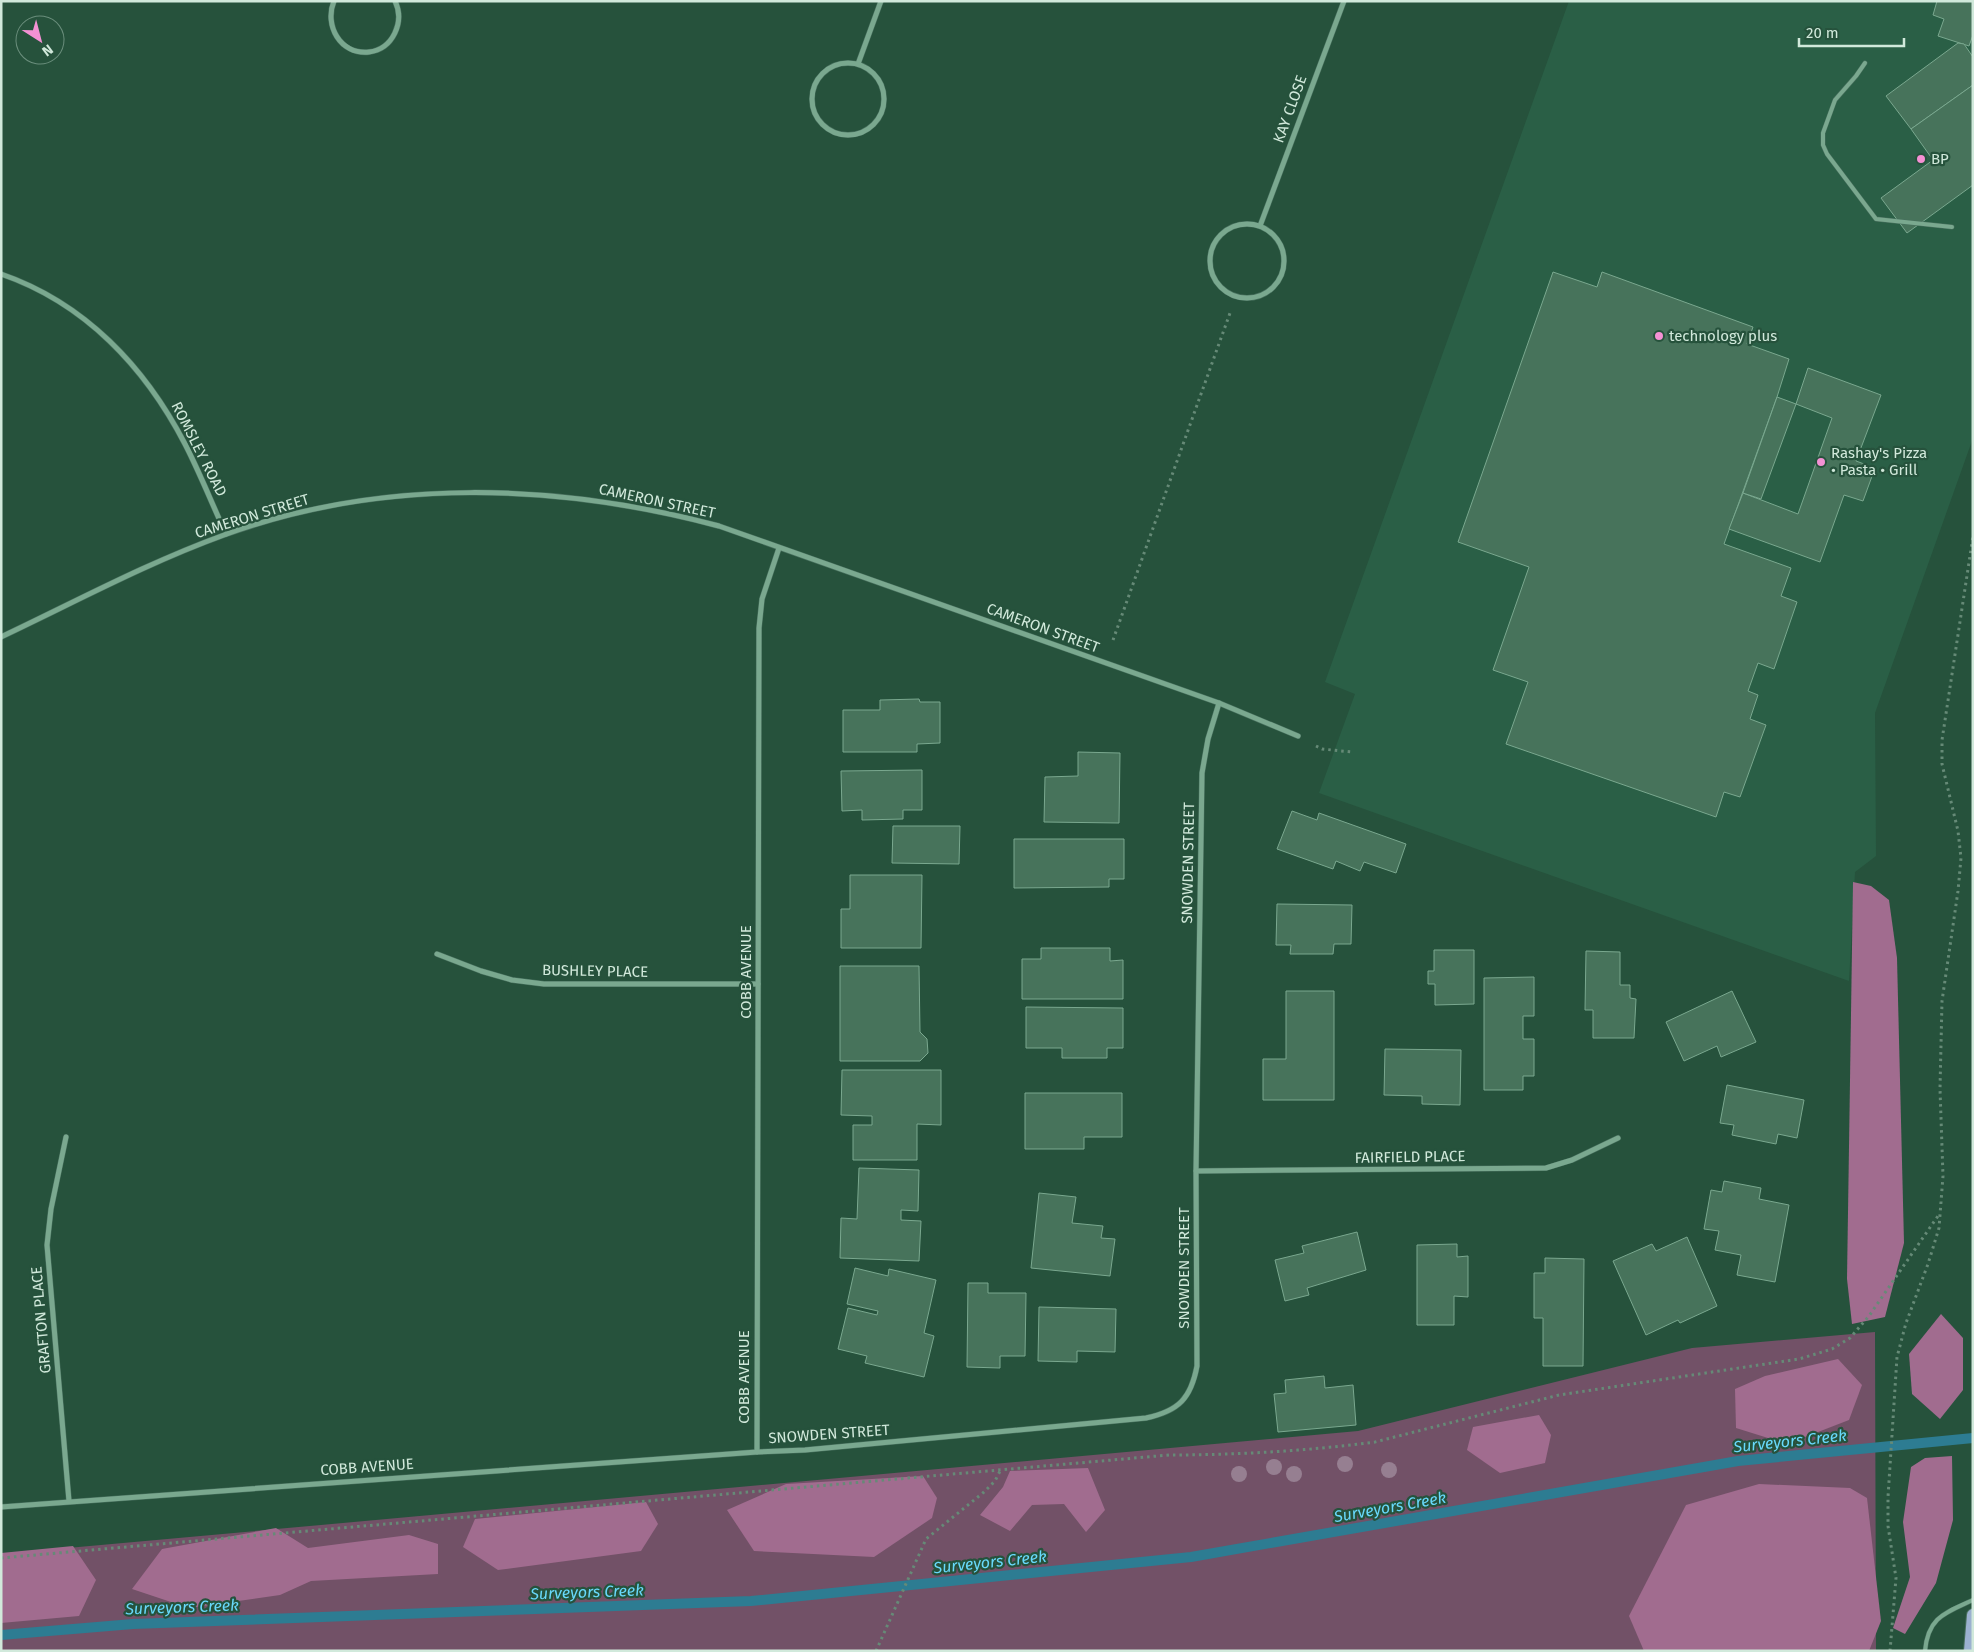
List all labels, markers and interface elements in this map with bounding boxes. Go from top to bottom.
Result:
north arrow [15,15,65,65]
scale bar [1799,15,1904,47]
text: 20 m [1806,24,1839,42]
text: N [39,41,56,60]
street label: KAY CLOSE [1269,73,1311,145]
place label: BP [1931,150,1949,168]
marker: BP [1915,153,1927,165]
place label: technology plus [1669,327,1777,345]
marker: technology plus [1653,330,1665,342]
street label: ROMSLEY ROAD [167,399,231,499]
place label: Rashay's Pizza • Pasta • Grill [1831,444,1927,479]
marker: Rashay's Pizza • Pasta • Grill [1815,456,1827,468]
street label: CAMERON STREET [597,480,717,522]
street label: CAMERON STREET [193,490,312,542]
street label: CAMERON STREET [984,599,1102,657]
street label: SNOWDEN STREET [1178,802,1198,924]
street label: COBB AVENUE [737,925,755,1019]
street label: BUSHLEY PLACE [542,961,648,981]
street label: FAIRFIELD PLACE [1355,1147,1465,1167]
street label: SNOWDEN STREET [1175,1207,1193,1329]
street label: GRAFTON PLACE [27,1266,55,1374]
street label: COBB AVENUE [735,1330,753,1424]
street label: SNOWDEN STREET [768,1421,891,1447]
water label: Surveyors Creek [1732,1426,1848,1456]
street label: COBB AVENUE [320,1455,414,1479]
water label: Surveyors Creek [1331,1488,1448,1526]
water label: Surveyors Creek [932,1547,1048,1577]
water label: Surveyors Creek [529,1581,644,1604]
water label: Surveyors Creek [124,1596,239,1619]

